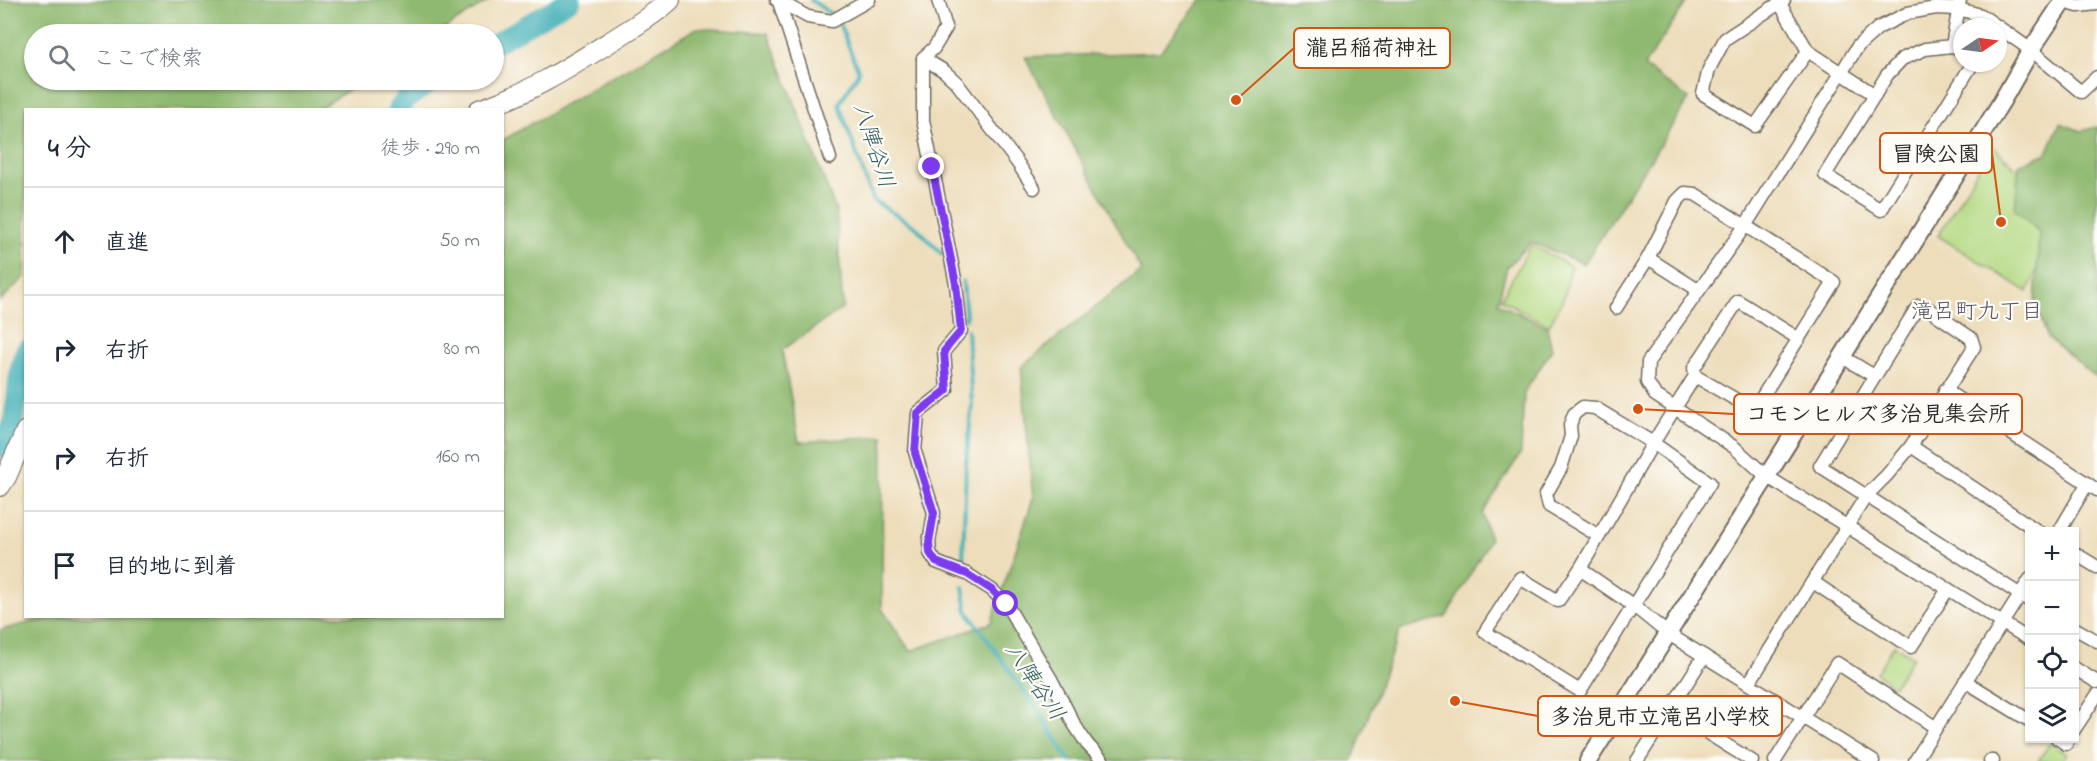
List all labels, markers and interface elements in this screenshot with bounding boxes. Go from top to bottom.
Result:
north arrow [1953,18,2007,72]
search box [24,24,504,90]
callout: 瀧呂稲荷神社 [1294,28,1450,68]
text: 瀧呂稲荷神社 [1306,34,1438,66]
icon: search [45,41,78,74]
text: ここで検索 [93,44,203,76]
water label: 八陣谷川 [843,99,901,193]
text: 4 分 [48,131,91,169]
callout: 冒険公園 [1880,133,1992,173]
text: 徒歩 · 290 m [381,135,480,164]
text: 冒険公園 [1892,140,1980,172]
route end [918,153,944,179]
icon: ahead [48,225,81,258]
text: 50 m [439,227,480,256]
text: 直進 [105,228,149,260]
district label: 滝呂町九丁目 [1911,297,2043,329]
icon: right [48,333,81,366]
text: 80 m [443,335,480,364]
text: 右折 [105,336,149,368]
callout: コモンヒルズ多治見集会所 [1734,394,2022,434]
text: コモンヒルズ多治見集会所 [1746,400,2010,432]
icon: right [48,441,81,474]
text: 160 m [436,443,480,472]
text: 右折 [105,444,149,476]
map controls [2025,527,2079,743]
button: + [2025,527,2079,581]
icon: arrive [48,549,81,582]
text: 目的地に到着 [105,552,237,584]
button: − [2025,581,2079,635]
route start [992,590,1018,616]
button: locate [2025,635,2079,689]
water label: 八陣谷川 [996,637,1071,728]
button: layers [2025,689,2079,743]
callout: 多治見市立滝呂小学校 [1538,696,1782,736]
text: 多治見市立滝呂小学校 [1550,703,1770,735]

